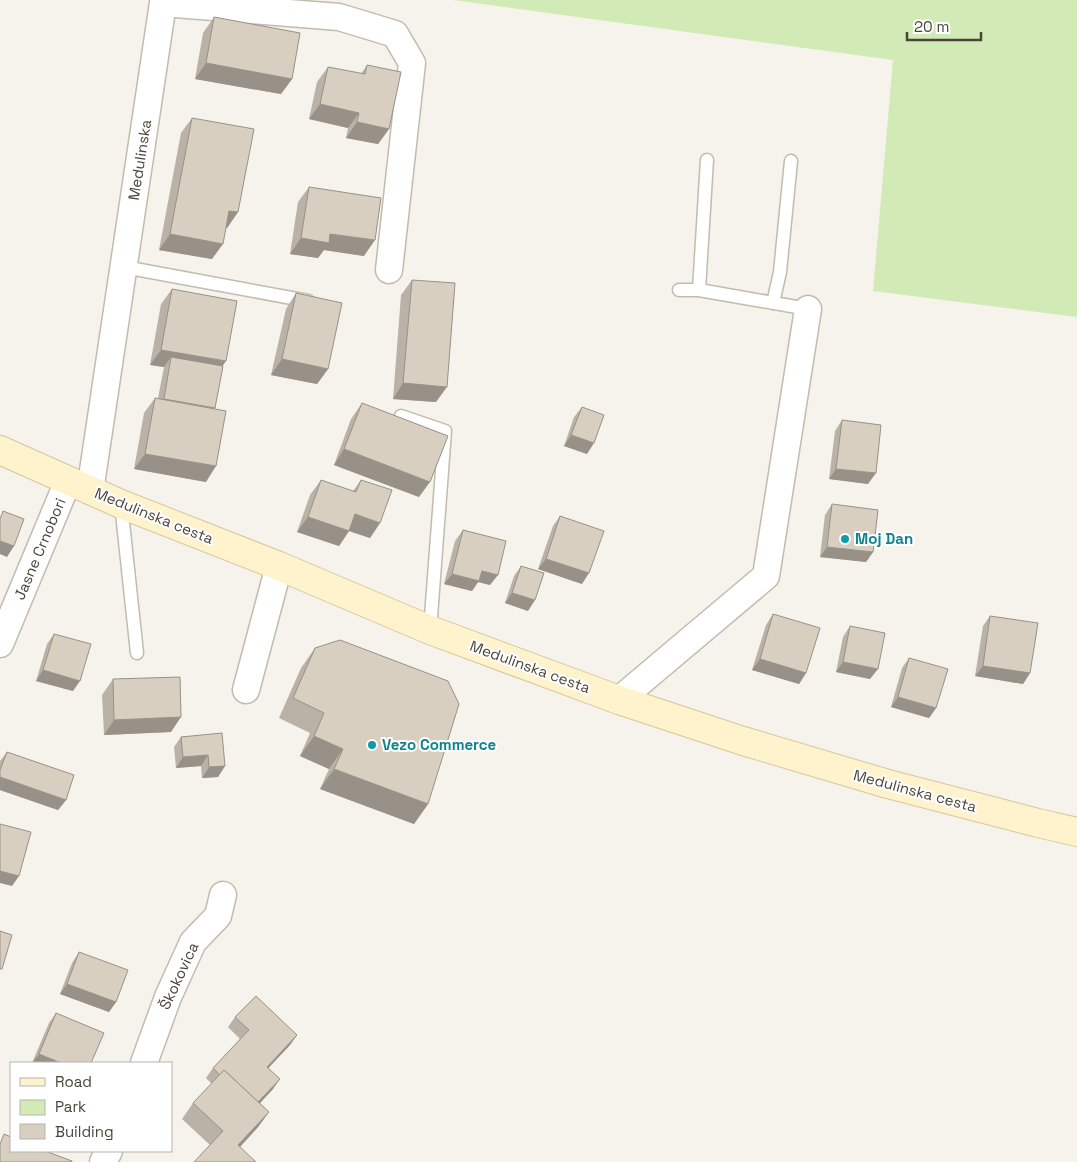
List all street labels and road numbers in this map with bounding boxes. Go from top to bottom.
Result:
street label: Medulinska [124,118,155,202]
street label: Medulinska cesta [92,483,217,548]
street label: Jasne Crnobori [10,495,70,603]
street label: Medulinska cesta [467,636,593,697]
street label: Medulinska cesta [852,765,979,816]
street label: Škokovica [155,939,203,1012]

